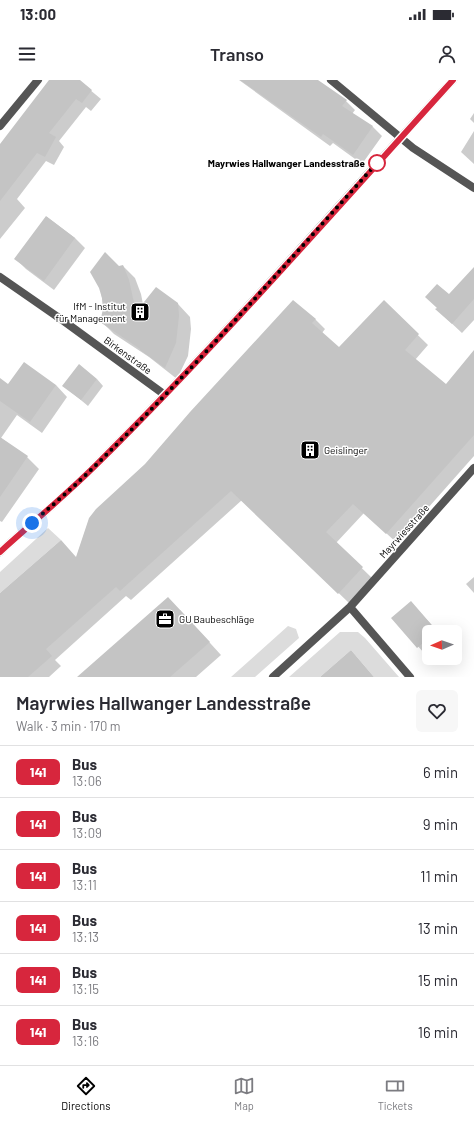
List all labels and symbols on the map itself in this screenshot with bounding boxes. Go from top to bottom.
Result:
marker: Mayrwies Hallwanger Landesstraße [368,154,386,172]
place label: Mayrwies Hallwanger Landesstraße [208,157,366,169]
place label: IfM - Institut für Management [55,300,126,324]
building icon: IfM - Institut für Management [129,301,151,323]
street label: Birkenstraße [102,334,154,376]
building icon: Geislinger [299,439,321,461]
place label: Geislinger [324,444,368,456]
street label: Mayrwiesstraße [377,502,431,560]
your location [22,513,42,533]
office icon: GU Baubeschläge [154,608,176,630]
place label: GU Baubeschläge [179,613,254,625]
north arrow [422,625,462,665]

